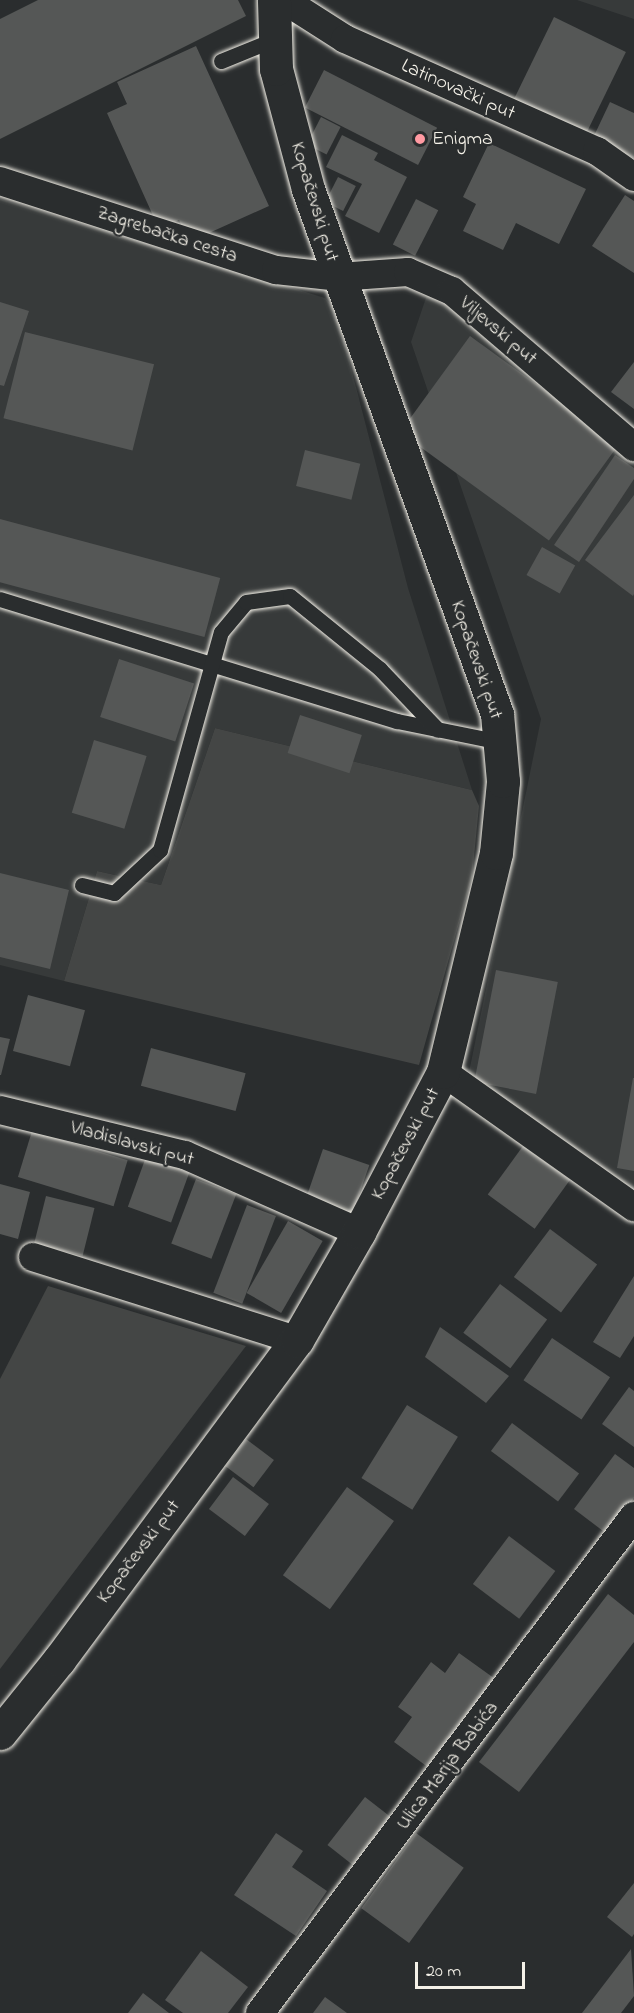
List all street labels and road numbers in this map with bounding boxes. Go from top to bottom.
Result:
street label: Latinovački put [397,54,519,126]
street label: Kopačevski put [284,139,344,265]
street label: Zagrebačka cesta [94,201,240,269]
street label: Viljevski put [454,291,542,371]
street label: Kopačevski put [444,598,508,722]
street label: Kopačevski put [366,1084,446,1204]
street label: Vladislavski put [68,1116,196,1172]
street label: Kopačevski put [92,1495,186,1609]
street label: Ulica Marija Babića [392,1697,504,1835]

